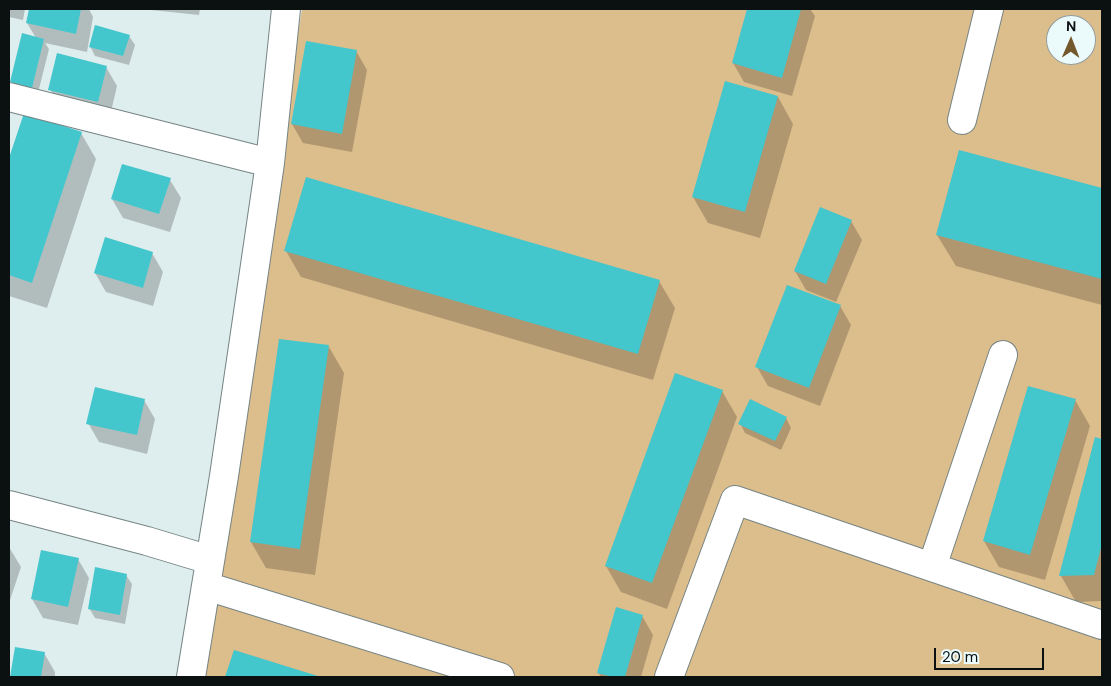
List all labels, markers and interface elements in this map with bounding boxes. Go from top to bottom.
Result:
north arrow [1046,15,1096,65]
text: N [1066,17,1077,35]
scale bar [936,638,1046,670]
text: 20 m [942,647,978,667]

